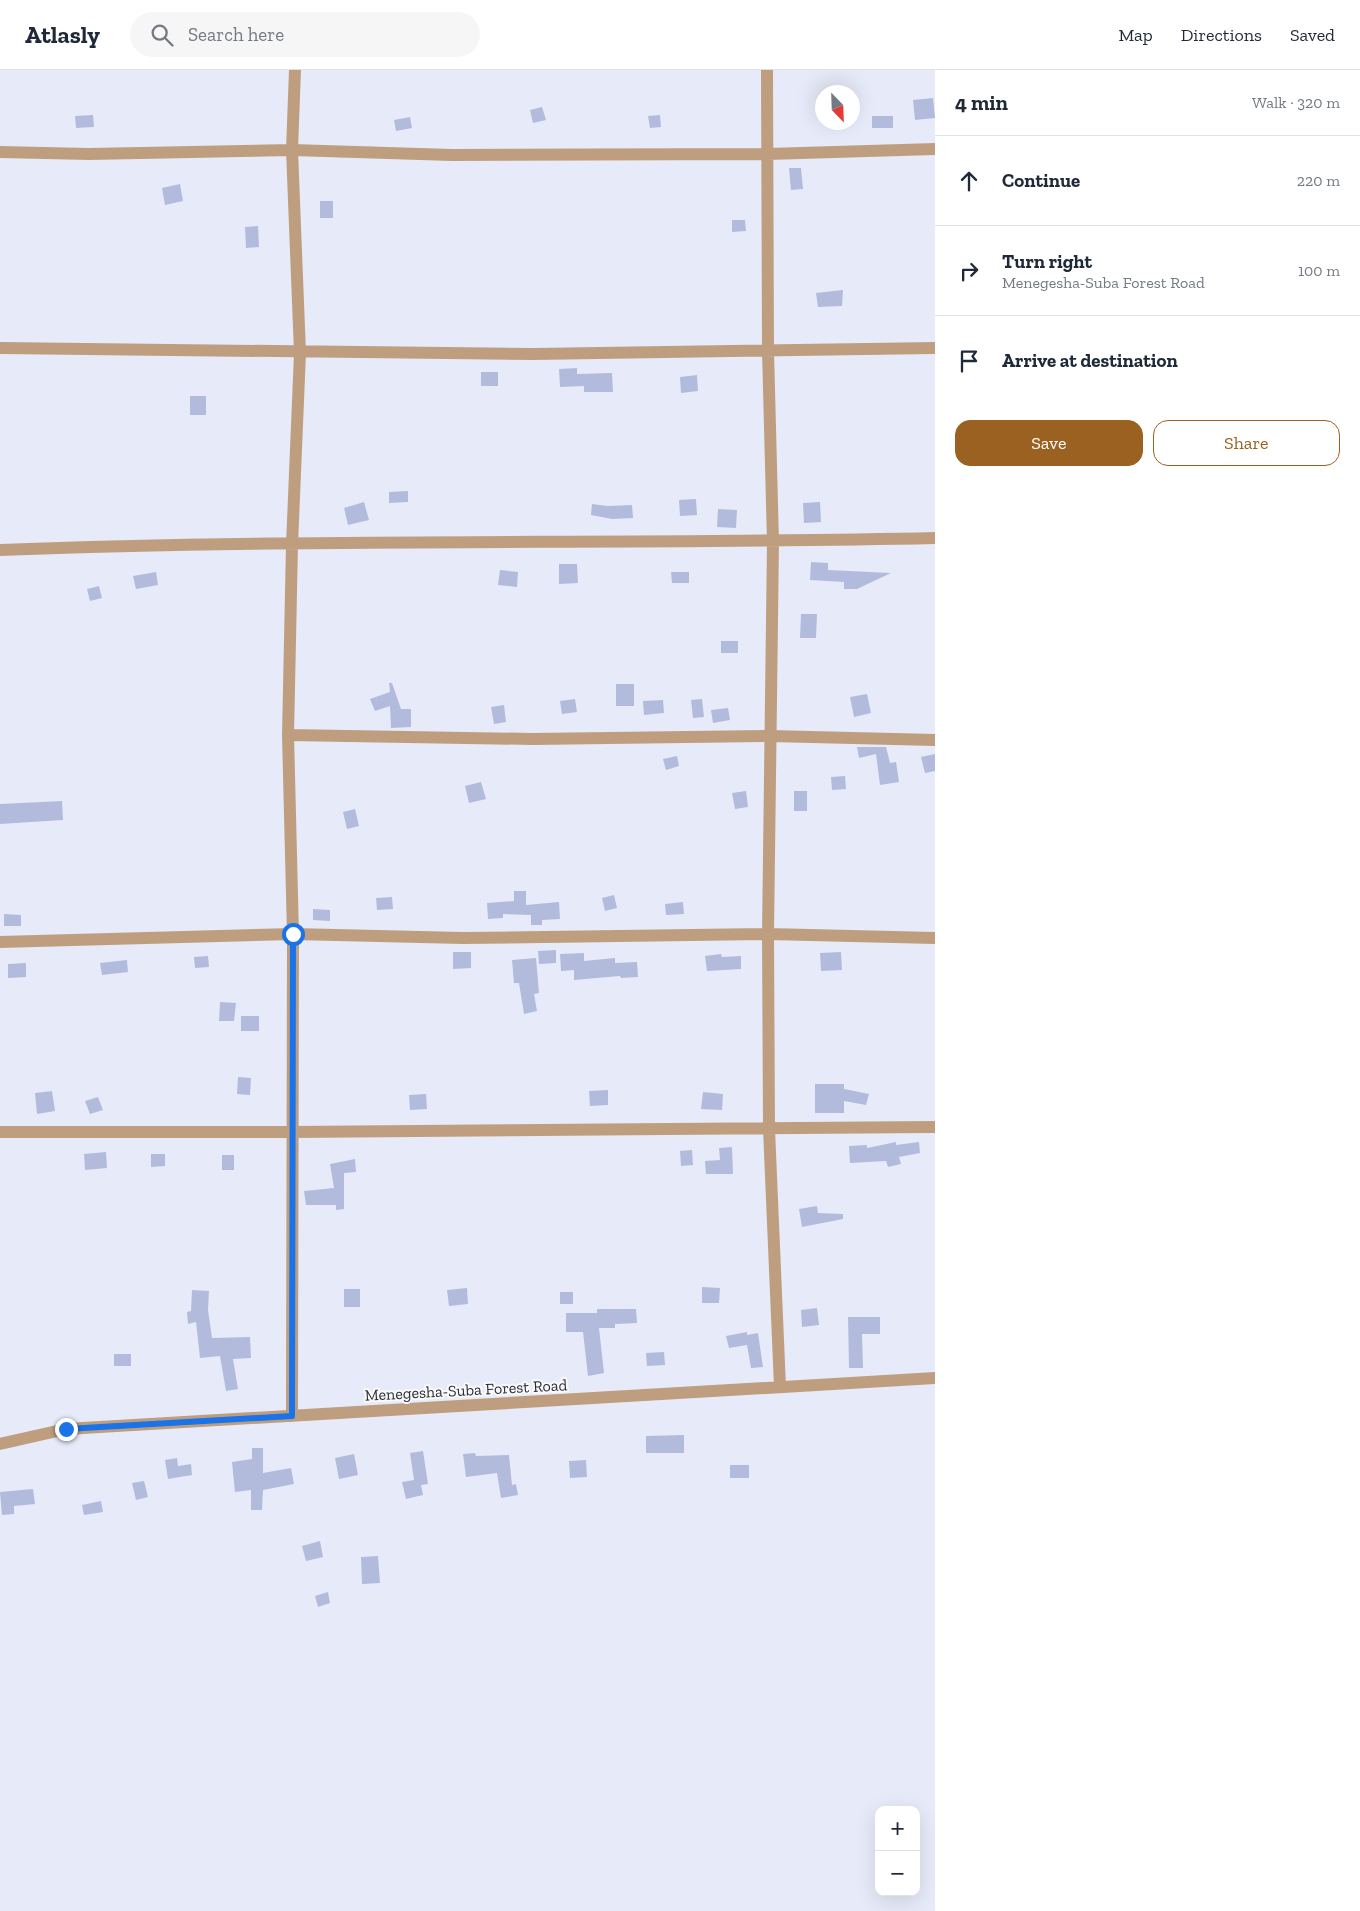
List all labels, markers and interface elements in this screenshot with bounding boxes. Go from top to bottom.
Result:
search box [130,12,480,57]
text: Atlasly [25,20,100,49]
icon: search [148,21,176,49]
text: Search here [188,23,284,46]
text: Map [1118,24,1153,46]
text: Directions [1181,24,1262,46]
text: Saved [1290,24,1335,46]
north arrow [815,85,860,130]
text: 4 min [955,90,1008,115]
text: Walk · 320 m [1252,93,1340,112]
icon: ahead [955,167,983,195]
text: Continue [1002,169,1080,192]
text: 220 m [1297,171,1340,190]
text: Turn right [1002,250,1092,273]
icon: right [955,257,983,285]
text: 100 m [1298,261,1340,280]
text: Menegesha-Suba Forest Road [1002,273,1205,292]
icon: arrive [955,347,983,375]
text: Arrive at destination [1002,349,1178,372]
button: Save [955,420,1143,466]
button: Share [1153,420,1340,466]
route start [282,923,305,946]
street label: Menegesha-Suba Forest Road [364,1375,568,1405]
route end [55,1418,78,1441]
map controls [875,1806,920,1896]
button: + [875,1806,920,1851]
button: − [875,1851,920,1896]

